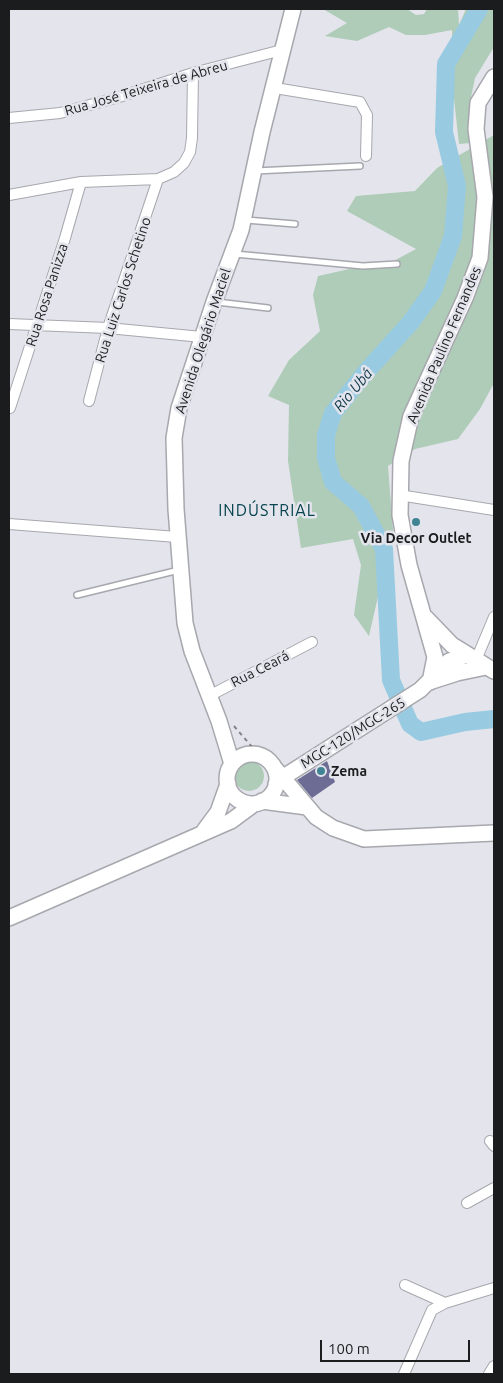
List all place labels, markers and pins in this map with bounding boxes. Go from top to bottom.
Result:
marker: Via Decor Outlet [410,516,422,528]
place label: Via Decor Outlet [360,530,472,546]
place label: Zema [331,763,367,779]
marker: Zema [315,765,327,777]

